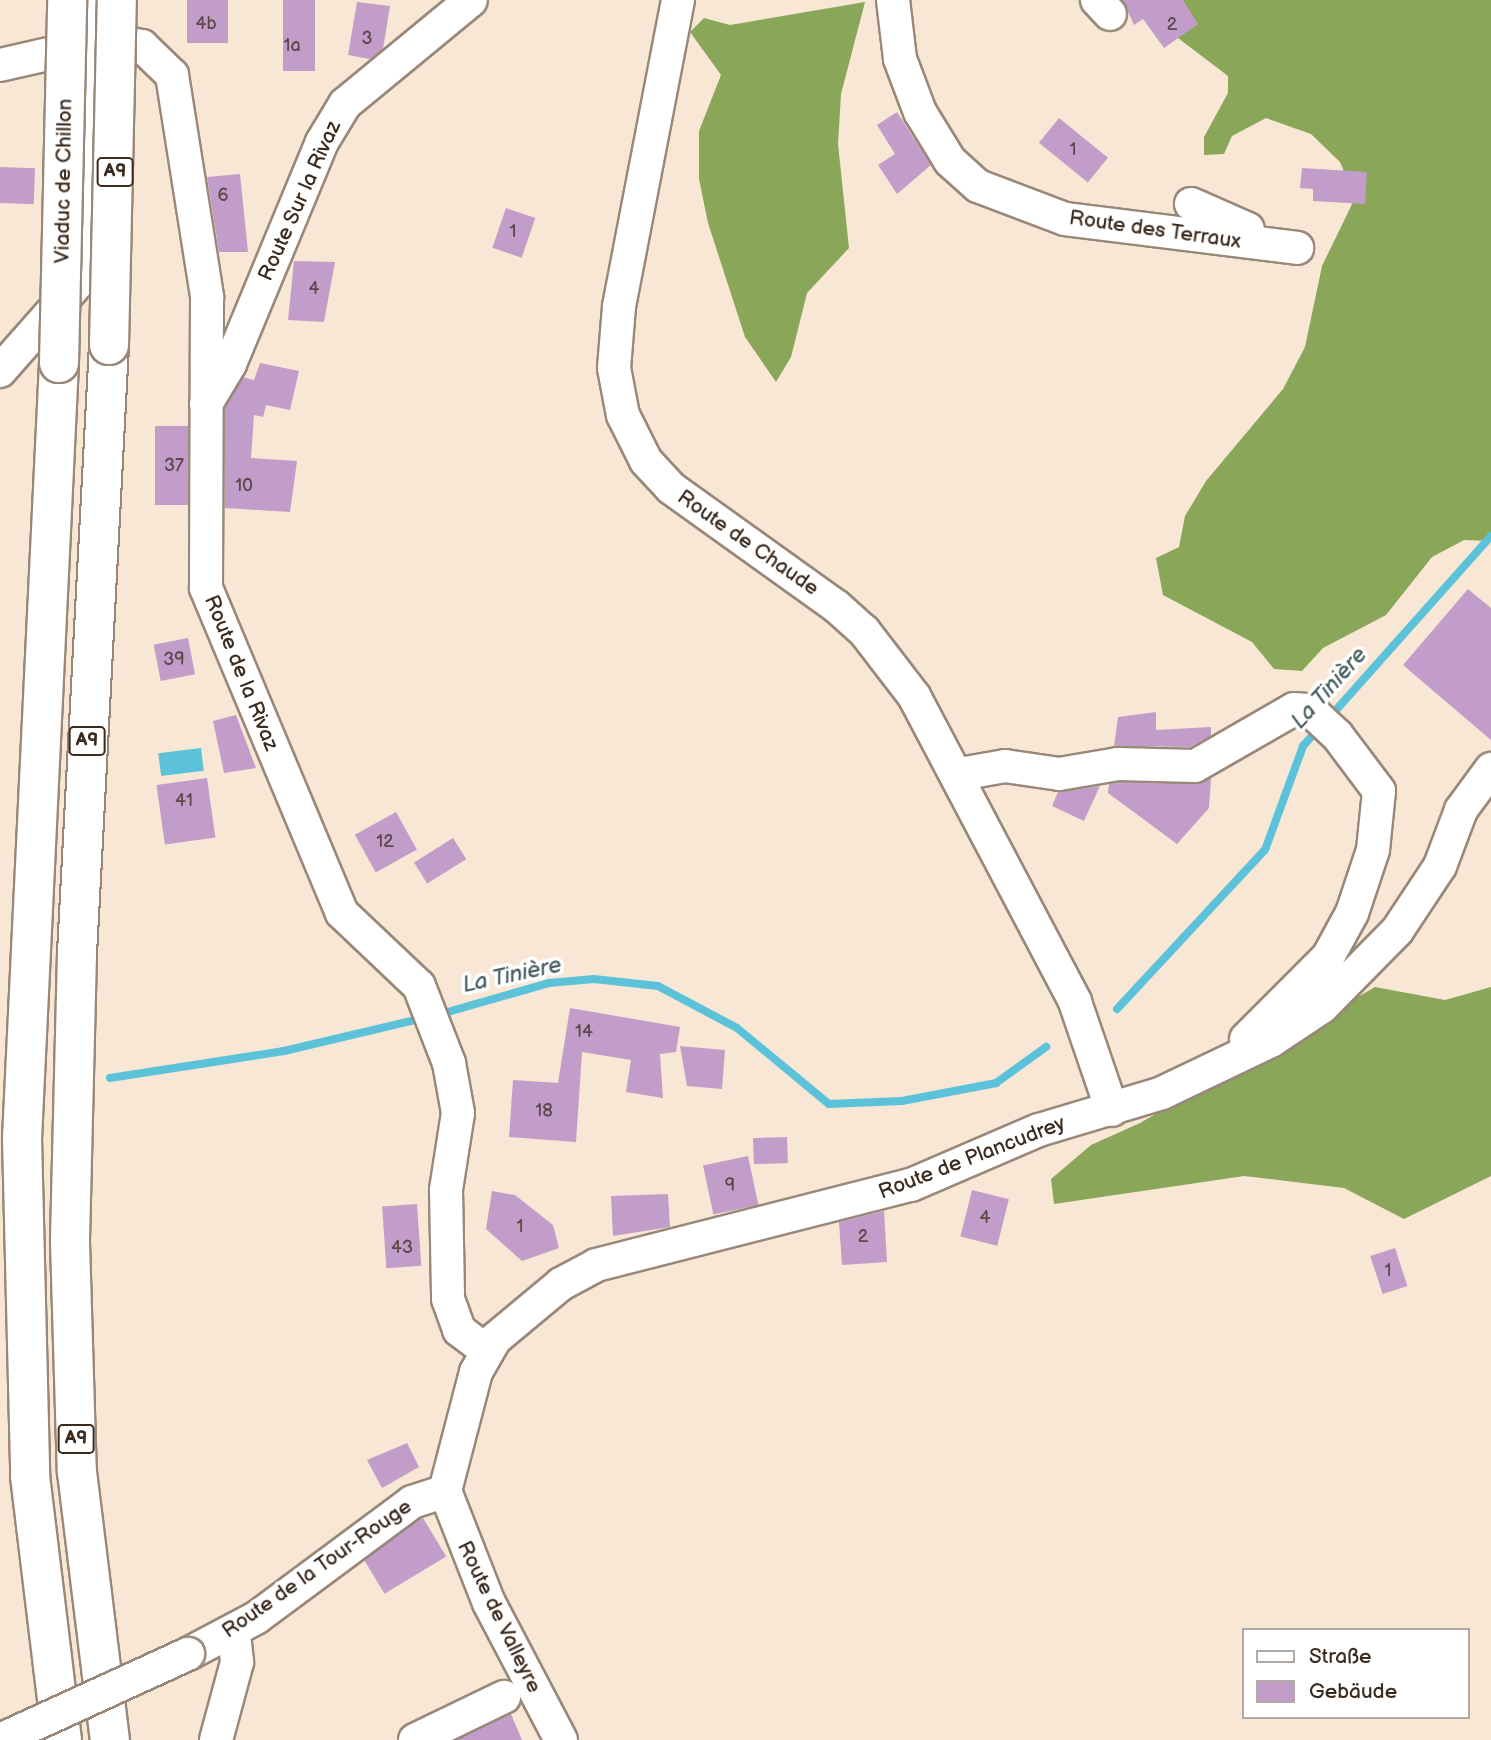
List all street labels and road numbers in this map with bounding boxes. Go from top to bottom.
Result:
street label: Viaduc de Chillon [50,98,78,264]
street label: Route Sur la Rivaz [253,117,347,285]
road number: A9 [96,156,134,188]
street label: Route des Terraux [1067,205,1243,255]
street label: Route de Chaude [672,485,824,601]
street label: Route de la Rivaz [198,592,284,754]
road number: A9 [68,726,106,756]
street label: Route de Plancudrey [875,1111,1069,1205]
road number: A9 [57,1424,95,1455]
street label: Route de la Tour-Rouge [217,1494,417,1644]
street label: Route de Valleyre [451,1537,547,1697]

